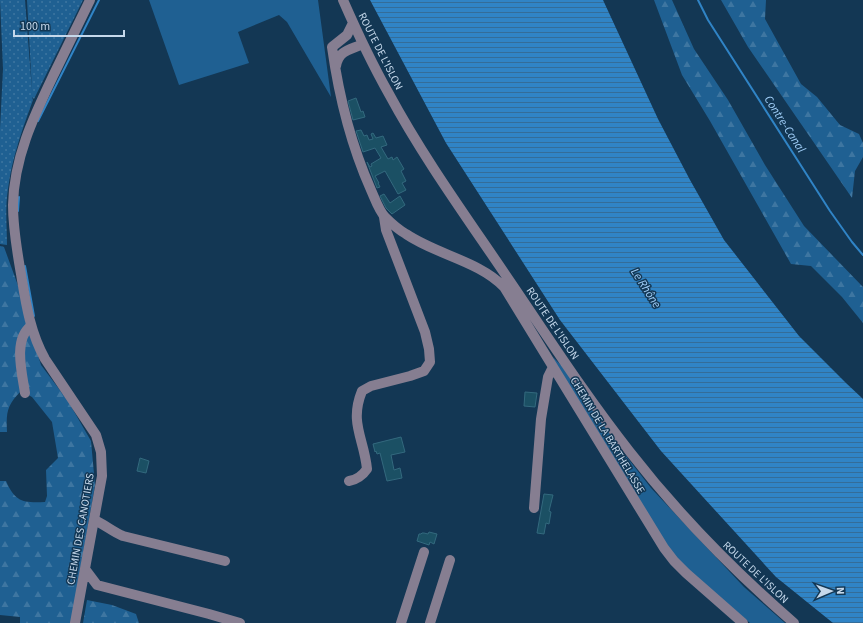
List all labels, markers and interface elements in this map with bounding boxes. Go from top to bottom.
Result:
street label: ROUTE DE L'ISLON [355,10,406,92]
scale bar [14,12,124,38]
text: 100 m [20,18,50,35]
water label: Contre-Canal [760,92,809,156]
water label: Le Rhône [626,265,665,312]
street label: ROUTE DE L'ISLON [523,284,582,363]
street label: CHEMIN DE LA BARTHELASSE [567,374,649,497]
street label: CHEMIN DES CANOTIERS [63,472,98,586]
street label: ROUTE DE L'ISLON [720,538,792,607]
north arrow [811,571,851,611]
text: N [833,587,848,595]

